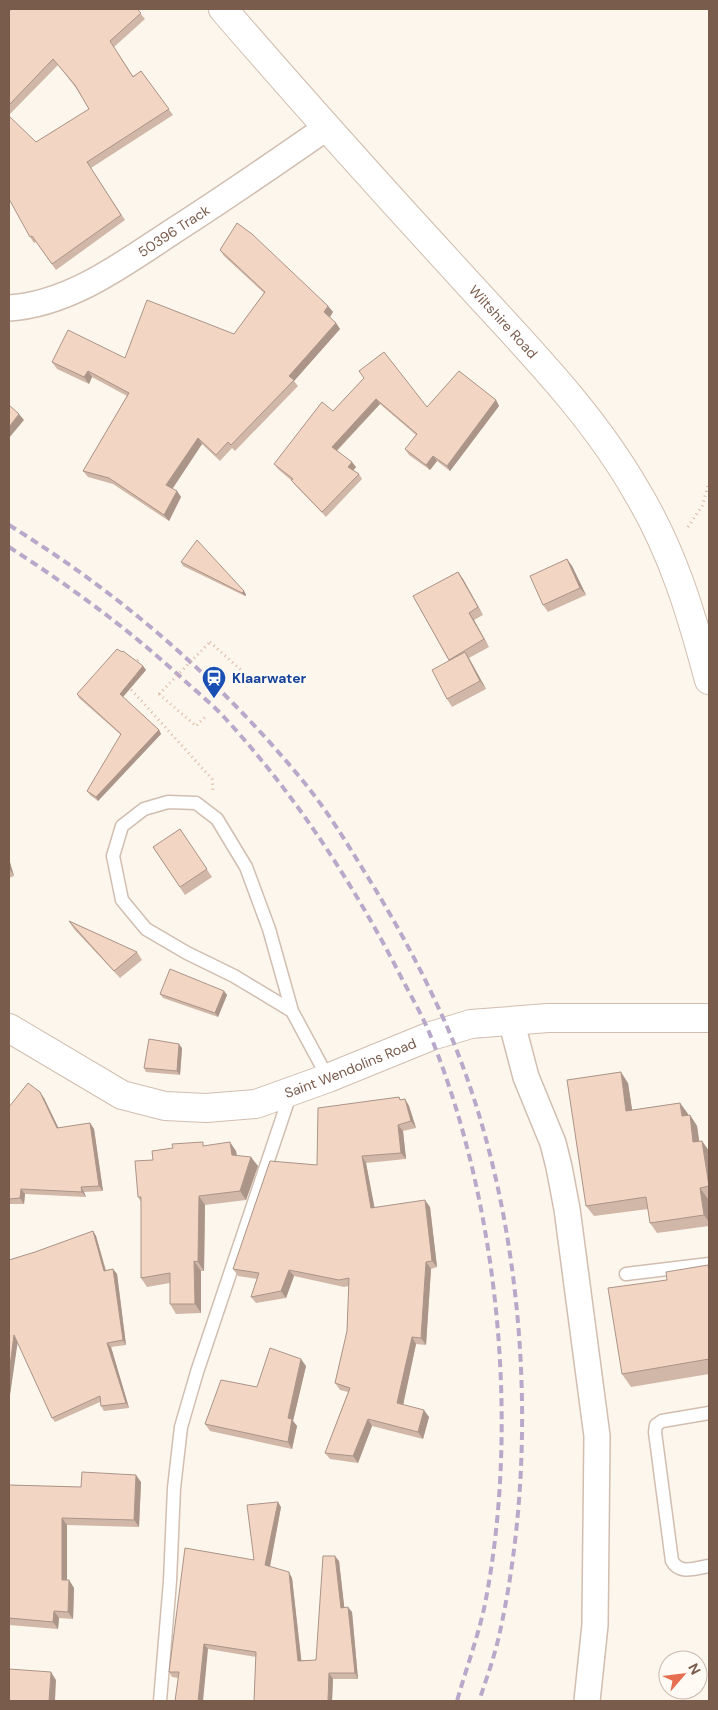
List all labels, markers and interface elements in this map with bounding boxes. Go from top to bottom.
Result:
street label: 50396 Track [134,201,213,261]
street label: Wiltshire Road [465,281,542,362]
station icon: Klaarwater [201,665,227,699]
place label: Klaarwater [232,669,307,687]
street label: Saint Wendolins Road [282,1034,419,1102]
north arrow [658,1650,708,1700]
text: N [684,1660,705,1678]

